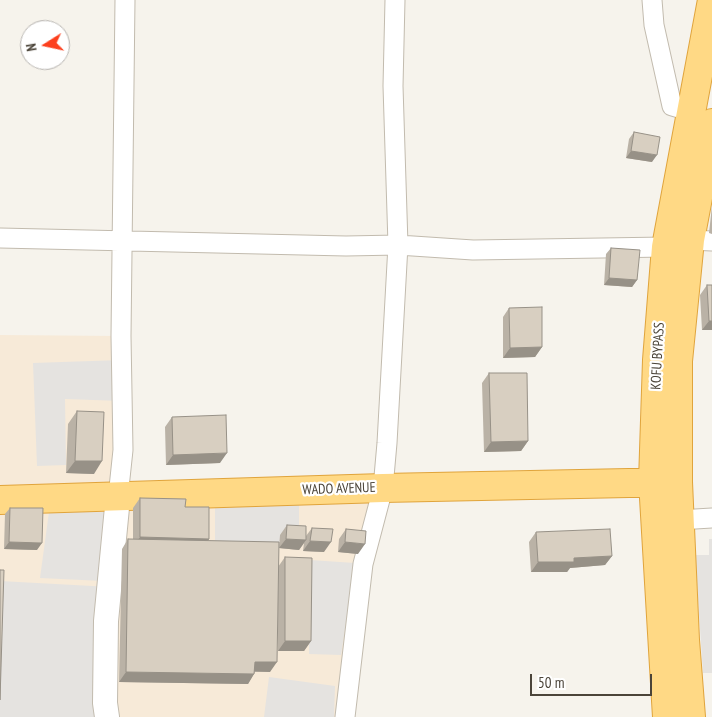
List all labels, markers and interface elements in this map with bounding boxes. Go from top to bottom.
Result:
north arrow [20,20,70,70]
text: N [22,42,41,53]
street label: KOFU BYPASS [648,322,668,390]
street label: WADO AVENUE [302,479,376,499]
scale bar [532,664,654,696]
text: 50 m [538,673,564,692]

